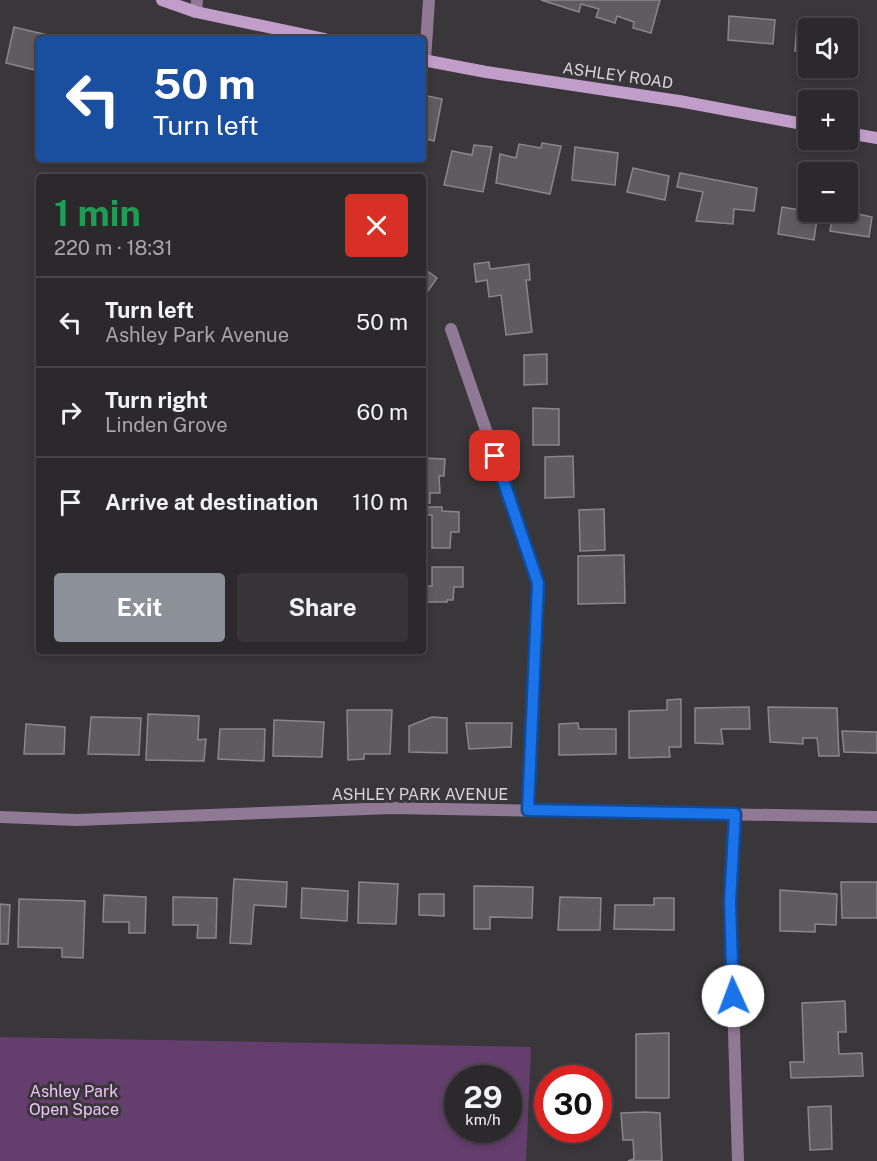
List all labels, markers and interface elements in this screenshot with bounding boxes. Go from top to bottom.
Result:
map controls [798,18,858,222]
button: sound [798,18,858,78]
street label: ASHLEY ROAD [562,58,674,93]
text: 50 m [153,59,256,108]
icon: left [54,60,132,138]
button: + [798,90,858,150]
text: Turn left [153,109,259,141]
button: − [798,162,858,222]
text: 1 min [54,192,141,234]
button: close [345,194,408,257]
text: 220 m · 18:31 [54,236,173,260]
text: Turn left [105,297,194,323]
icon: left [54,306,87,339]
text: 50 m [356,309,408,335]
text: Ashley Park Avenue [105,323,289,347]
text: Turn right [105,387,208,413]
icon: right [54,396,87,429]
text: 60 m [357,399,408,425]
text: Linden Grove [105,413,227,437]
pin [469,430,520,481]
icon: arrive [478,439,511,472]
icon: arrive [54,486,87,519]
text: Arrive at destination [105,489,318,515]
text: 110 m [352,489,408,515]
button: Exit [54,573,225,642]
button: Share [237,573,408,642]
street label: ASHLEY PARK AVENUE [332,785,508,804]
position arrow [701,964,765,1028]
speed limit sign: 30 [534,1065,612,1143]
text: 29 [464,1079,502,1115]
park label: Ashley Park Open Space [29,1082,119,1119]
text: km/h [465,1111,501,1128]

